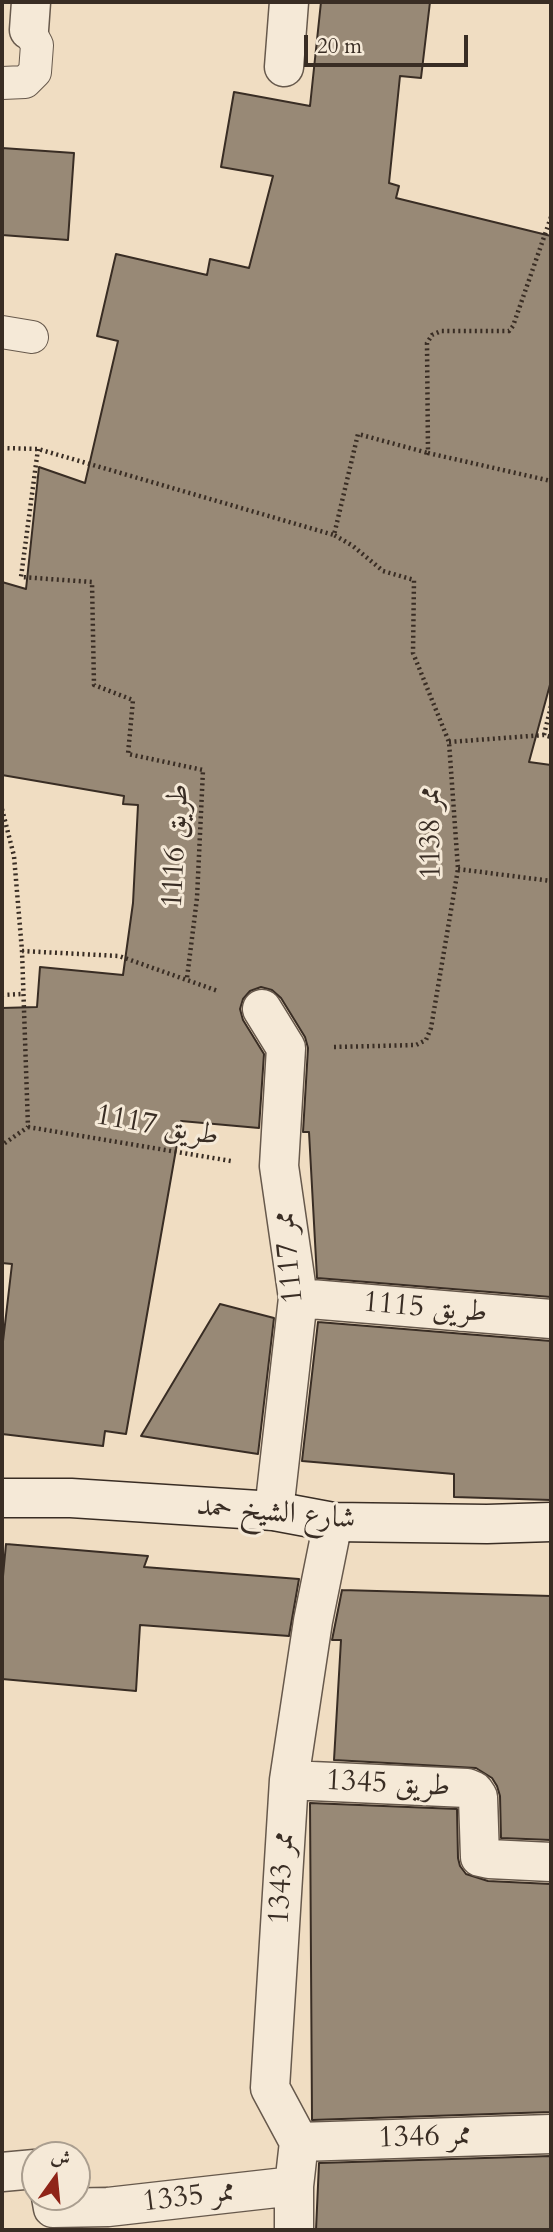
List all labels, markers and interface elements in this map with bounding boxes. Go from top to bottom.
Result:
scale bar [308,21,472,65]
text: 20 m [317,32,362,61]
street label: طريق 1116 [156,783,198,909]
street label: ممر 1138 [413,786,451,880]
street label: طريق 1117 [93,1098,221,1156]
street label: ممر 1117 [267,1209,313,1305]
street label: طريق 1115 [361,1286,489,1332]
street label: شارع الشيخ حمد [195,1489,357,1539]
street label: طريق 1345 [325,1764,451,1806]
street label: ممر 1343 [263,1830,303,1926]
street label: ممر 1346 [378,2118,472,2158]
north arrow [21,2141,91,2211]
text: ش [48,2143,73,2173]
street label: ممر 1335 [140,2174,238,2222]

